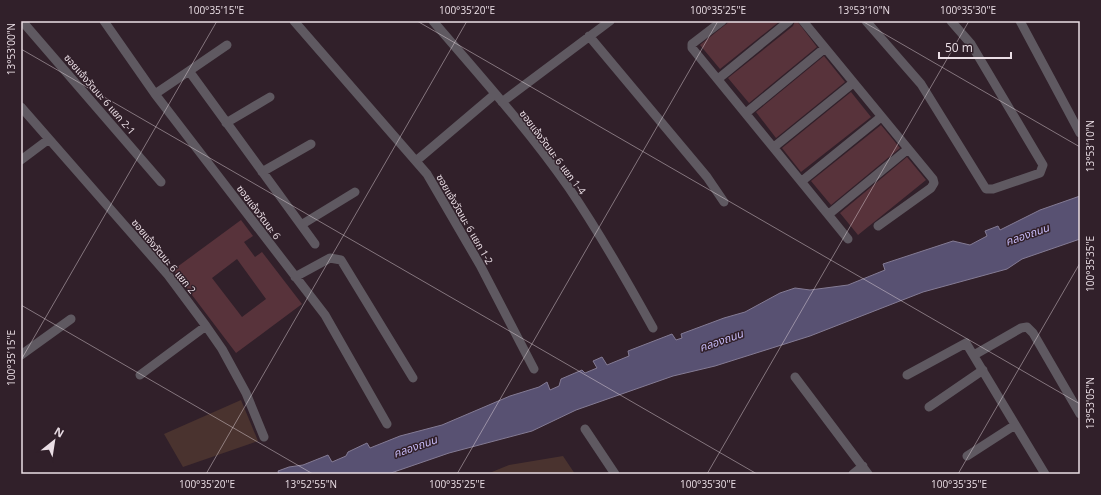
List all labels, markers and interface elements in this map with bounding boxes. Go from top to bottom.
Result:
text: 100°35'15"E [188,3,244,17]
text: 100°35'20"E [439,3,495,17]
text: 100°35'25"E [690,3,746,17]
text: 13°53'10"N [838,3,890,17]
text: 100°35'30"E [940,3,996,17]
text: 13°53'00"N [4,23,18,75]
scale bar [939,34,1011,60]
text: 50 m [945,39,973,56]
street label: ซอยแจ้งวัฒนะ 6 แยก 2-1 [61,51,139,137]
street label: ซอยแจ้งวัฒนะ 6 แยก 1-4 [517,107,590,197]
text: 13°53'10"N [1083,120,1097,172]
street label: ซอยแจ้งวัฒนะ 6 แยก 1-2 [433,171,497,267]
street label: ซอยแจ้งวัฒนะ 6 [234,182,284,242]
street label: ซอยแจ้งวัฒนะ 6 แยก 2 [129,216,200,296]
water label: คลองถนน [1003,219,1052,248]
text: 100°35'35"E [1083,236,1097,292]
water label: คลองถนน [697,325,746,354]
text: 100°35'15"E [4,330,18,386]
text: 13°53'05"N [1083,377,1097,429]
north arrow [34,421,74,461]
text: N [52,423,67,441]
water label: คลองถนน [391,431,440,460]
text: 100°35'20"E [179,477,235,491]
text: 13°52'55"N [285,477,337,491]
text: 100°35'25"E [429,477,485,491]
text: 100°35'30"E [680,477,736,491]
text: 100°35'35"E [931,477,987,491]

